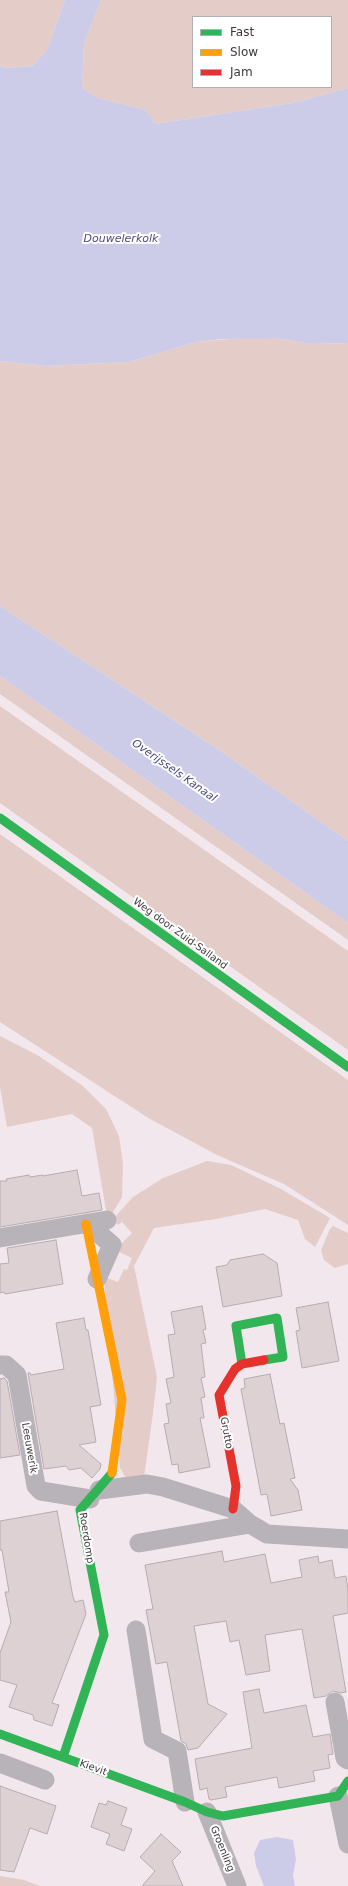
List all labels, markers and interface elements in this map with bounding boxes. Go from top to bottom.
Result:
legend [192,16,332,88]
text: Fast [230,25,254,39]
text: Slow [230,45,258,59]
text: Jam [230,65,253,79]
water label: Douwelerkolk [84,232,158,246]
water label: Overijssels Kanaal [129,737,219,805]
street label: Weg door Zuid-Salland [131,896,229,972]
street label: Grutto [217,1416,235,1450]
street label: Leeuwerik [19,1422,39,1474]
street label: Roerdomp [76,1512,96,1564]
street label: Kievit [78,1758,108,1778]
street label: Groenling [207,1824,237,1874]

